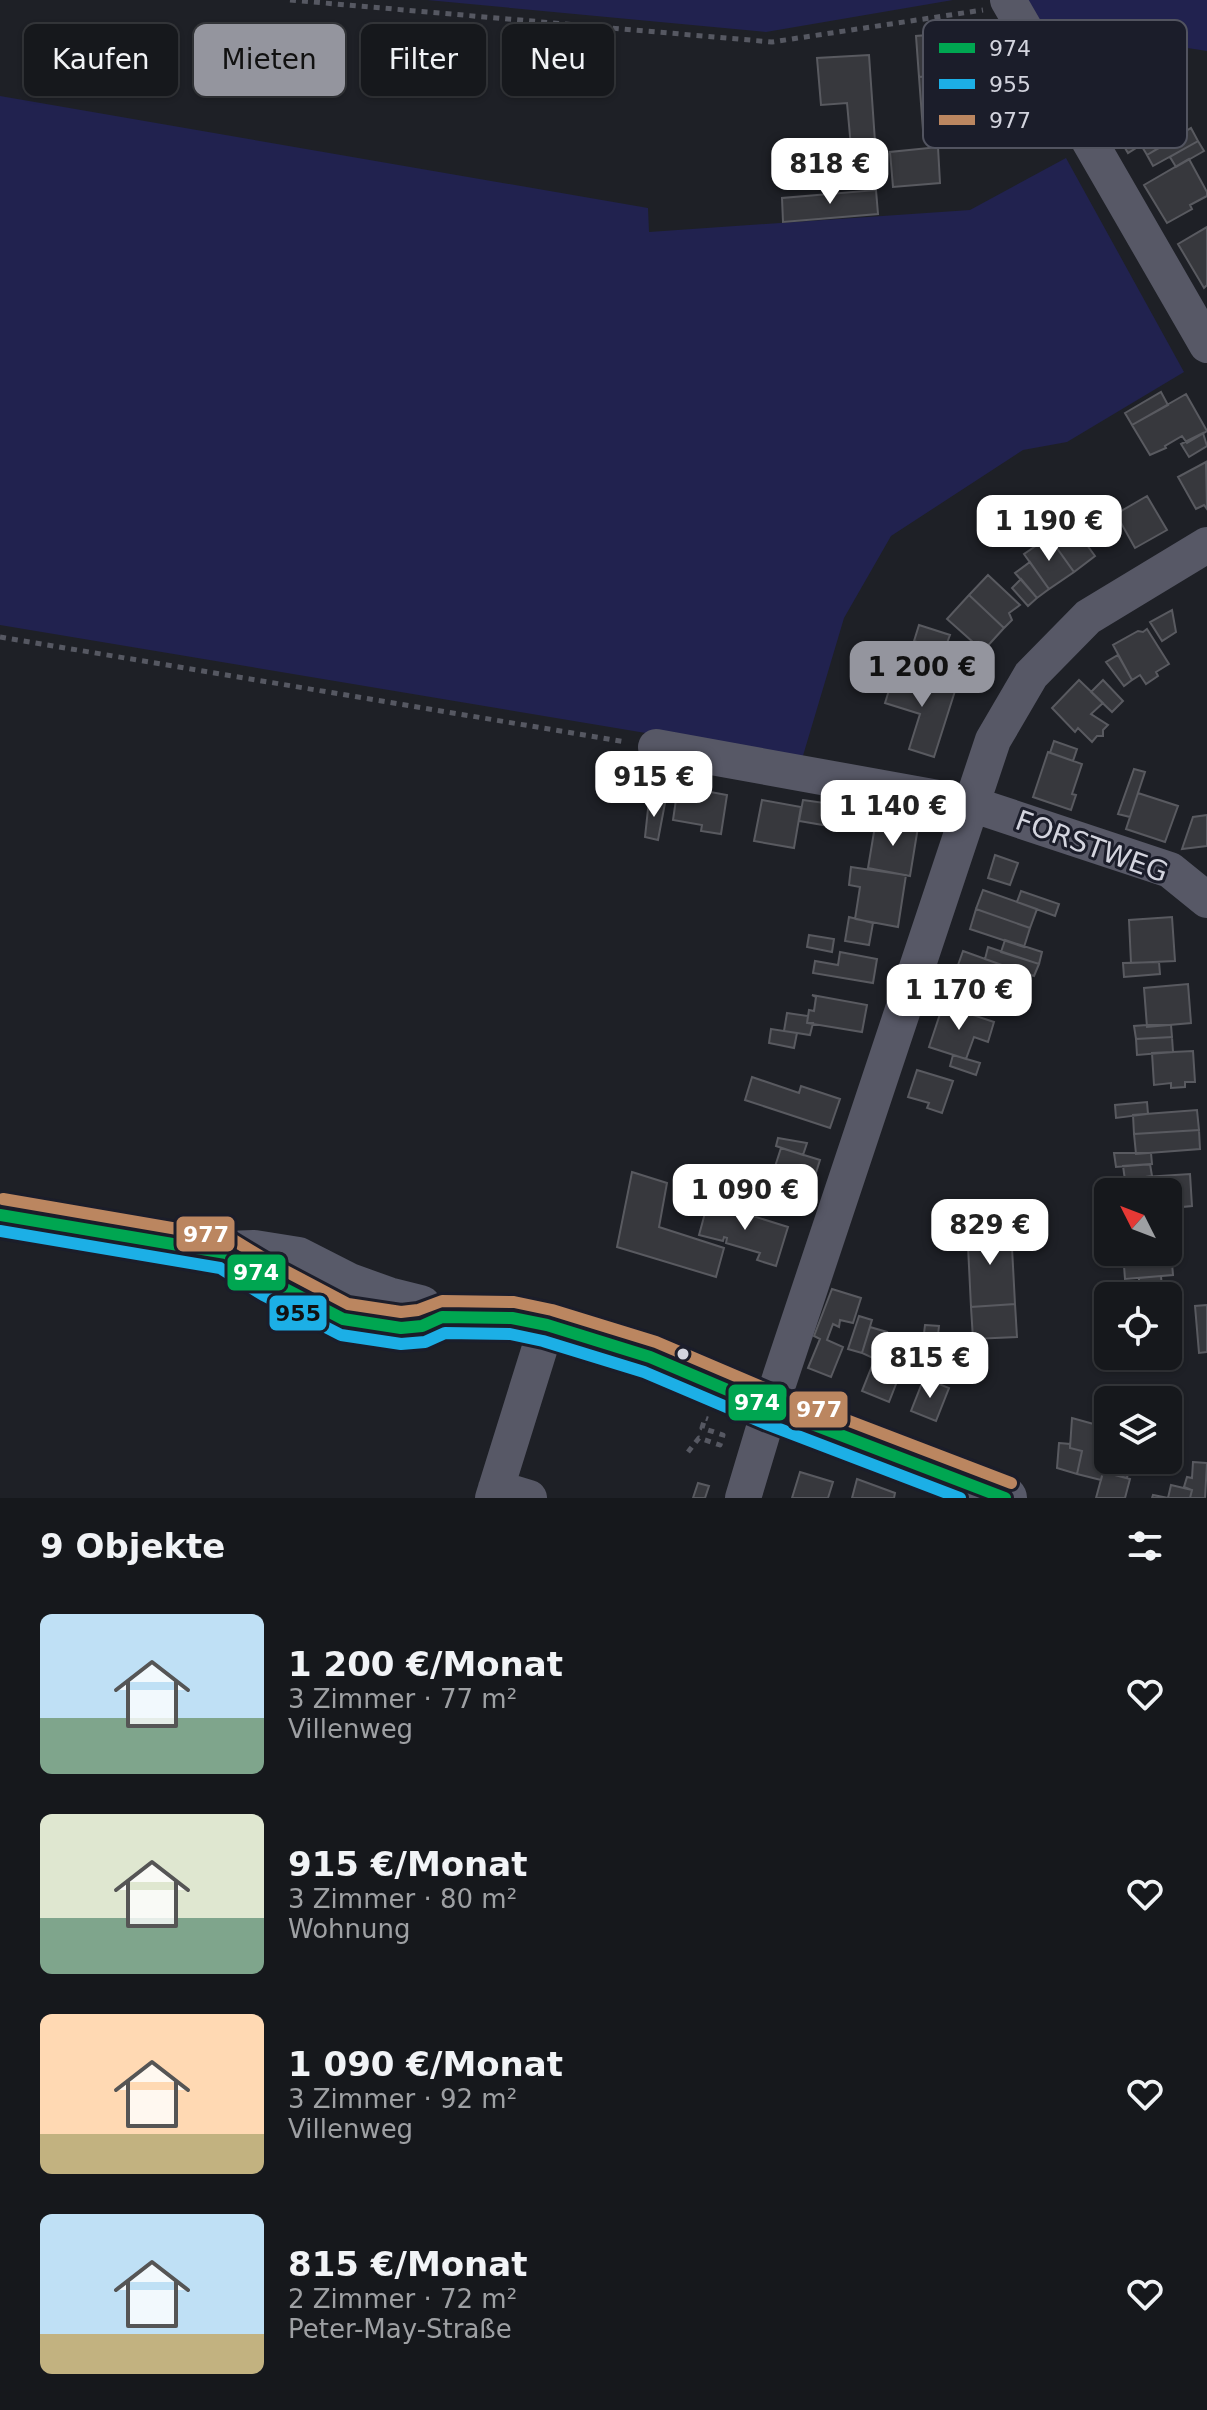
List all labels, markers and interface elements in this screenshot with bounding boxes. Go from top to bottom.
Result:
legend [923,20,1187,148]
chip: Kaufen [24,24,178,96]
chip: Mieten [194,24,345,96]
chip: Filter [361,24,486,96]
chip: Neu [502,24,614,96]
text: 974 [989,36,1031,61]
text: 955 [989,72,1031,97]
text: 977 [989,108,1031,133]
pin: 818 € [774,138,886,206]
text: 818 € [789,149,871,179]
pin: 1 190 € [975,495,1123,563]
text: 1 190 € [995,506,1103,536]
pin: 1 200 € [848,641,996,709]
text: 1 200 € [868,652,976,682]
pin: 915 € [598,751,710,819]
text: 915 € [613,762,695,792]
pin: 1 140 € [819,780,967,848]
text: 1 140 € [839,791,947,821]
street label: FORSTWEG [1011,804,1172,889]
pin: 1 170 € [885,964,1033,1032]
text: 1 170 € [905,975,1013,1005]
pin: 1 090 € [671,1164,819,1232]
text: 1 090 € [691,1175,799,1205]
north arrow [1094,1178,1182,1266]
map controls [1094,1178,1182,1474]
pin: 829 € [934,1199,1046,1267]
text: 829 € [949,1210,1031,1240]
line badge: 977 [175,1215,236,1253]
text: 977 [183,1222,229,1247]
line badge: 974 [226,1253,287,1292]
text: 974 [233,1260,279,1285]
button: locate [1094,1282,1182,1370]
line badge: 955 [268,1294,328,1332]
text: 955 [275,1301,321,1326]
pin: 815 € [874,1332,986,1400]
text: 815 € [889,1343,971,1373]
unlabelled marker [675,1346,691,1362]
line badge: 974 [727,1383,788,1422]
button: layers [1094,1386,1182,1474]
text: 974 [734,1390,780,1415]
line badge: 977 [788,1390,849,1429]
text: 977 [796,1397,842,1422]
icon: filters [1123,1524,1167,1568]
text: 9 Objekte [40,1526,225,1566]
text: 1 200 €/Monat [288,1644,563,1684]
icon: home [104,1646,200,1742]
icon: heart [1123,1672,1167,1716]
text: 3 Zimmer · 77 m² [288,1684,517,1714]
text: Villenweg [288,1714,413,1744]
text: 915 €/Monat [288,1844,527,1884]
icon: home [104,1846,200,1942]
icon: heart [1123,1872,1167,1916]
text: 3 Zimmer · 80 m² [288,1884,517,1914]
text: Wohnung [288,1914,411,1944]
text: 1 090 €/Monat [288,2044,563,2084]
icon: home [104,2046,200,2142]
icon: heart [1123,2072,1167,2116]
text: 3 Zimmer · 92 m² [288,2084,517,2114]
text: Villenweg [288,2114,413,2144]
text: 815 €/Monat [288,2244,527,2284]
icon: home [104,2246,200,2342]
icon: heart [1123,2272,1167,2316]
text: 2 Zimmer · 72 m² [288,2284,517,2314]
text: Peter-May-Straße [288,2314,512,2344]

